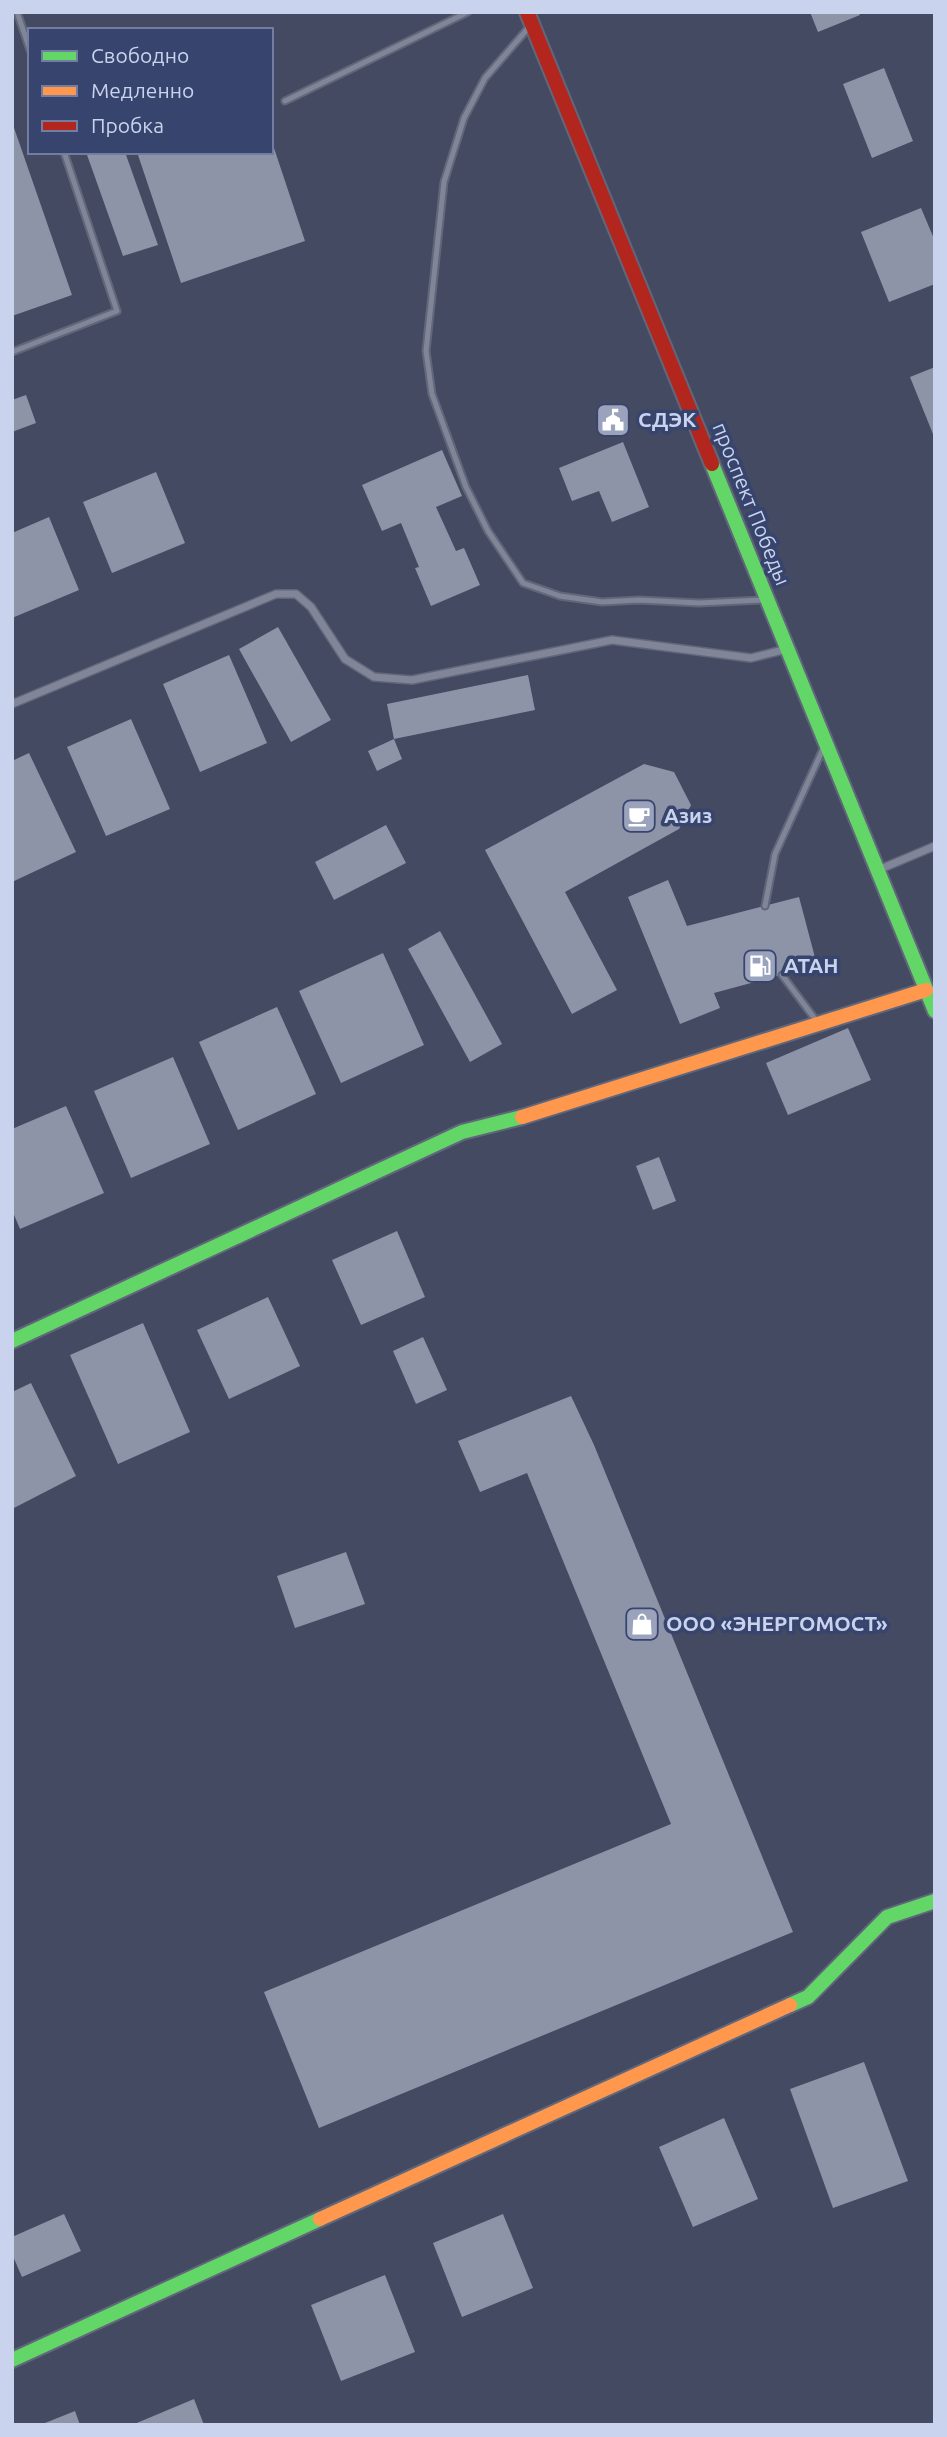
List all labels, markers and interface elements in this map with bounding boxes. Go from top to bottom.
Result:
legend [28,28,273,154]
text: Свободно [91,43,189,67]
text: Медленно [91,78,194,102]
text: Пробка [91,113,164,137]
public building icon: СДЭК [594,401,632,439]
place label: СДЭК [638,407,696,431]
street label: проспект Победы [708,419,796,589]
cafe icon: Азиз [620,797,658,835]
place label: Азиз [664,803,712,827]
fuel station icon: АТАН [741,947,779,985]
place label: АТАН [784,953,839,977]
shop icon: ООО «ЭНЕРГОМОСТ» [623,1605,661,1643]
place label: ООО «ЭНЕРГОМОСТ» [666,1611,888,1635]

